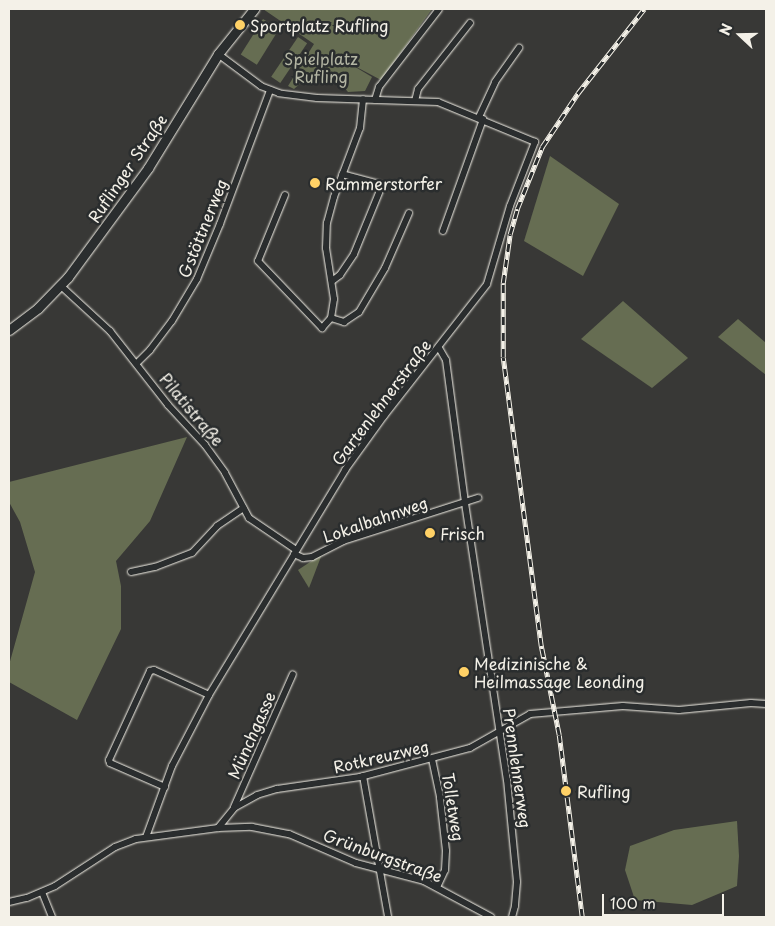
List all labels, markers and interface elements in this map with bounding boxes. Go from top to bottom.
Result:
north arrow [715,10,765,60]
place label: Sportplatz Rufling [250,15,388,35]
marker: Sportplatz Rufling [234,19,246,31]
text: N [714,21,737,38]
park label: Spielplatz Rufling [284,48,358,86]
street label: Ruflinger Straße [83,110,171,226]
place label: Rammerstorfer [325,173,442,193]
street label: Gstöttnerweg [173,176,231,280]
marker: Rammerstorfer [309,177,321,189]
street label: Gartenlehnerstraße [327,335,435,469]
street label: Pilatistraße [156,369,228,449]
street label: Lokalbahnweg [320,492,430,546]
place label: Frisch [440,523,485,543]
marker: Frisch [424,527,436,539]
place label: Medizinische & Heilmassage Leonding [474,653,644,691]
marker: Medizinische & Heilmassage Leonding [458,666,470,678]
street label: Münchgasse [223,688,279,782]
street label: Prennlehnerweg [500,707,536,829]
street label: Rotkreuzweg [331,736,431,776]
street label: Tolletweg [439,771,469,843]
place label: Rufling [577,781,630,801]
marker: Rufling [559,784,573,798]
street label: Grünburgstraße [321,825,445,885]
scale bar [605,884,728,916]
text: 100 m [610,891,656,914]

